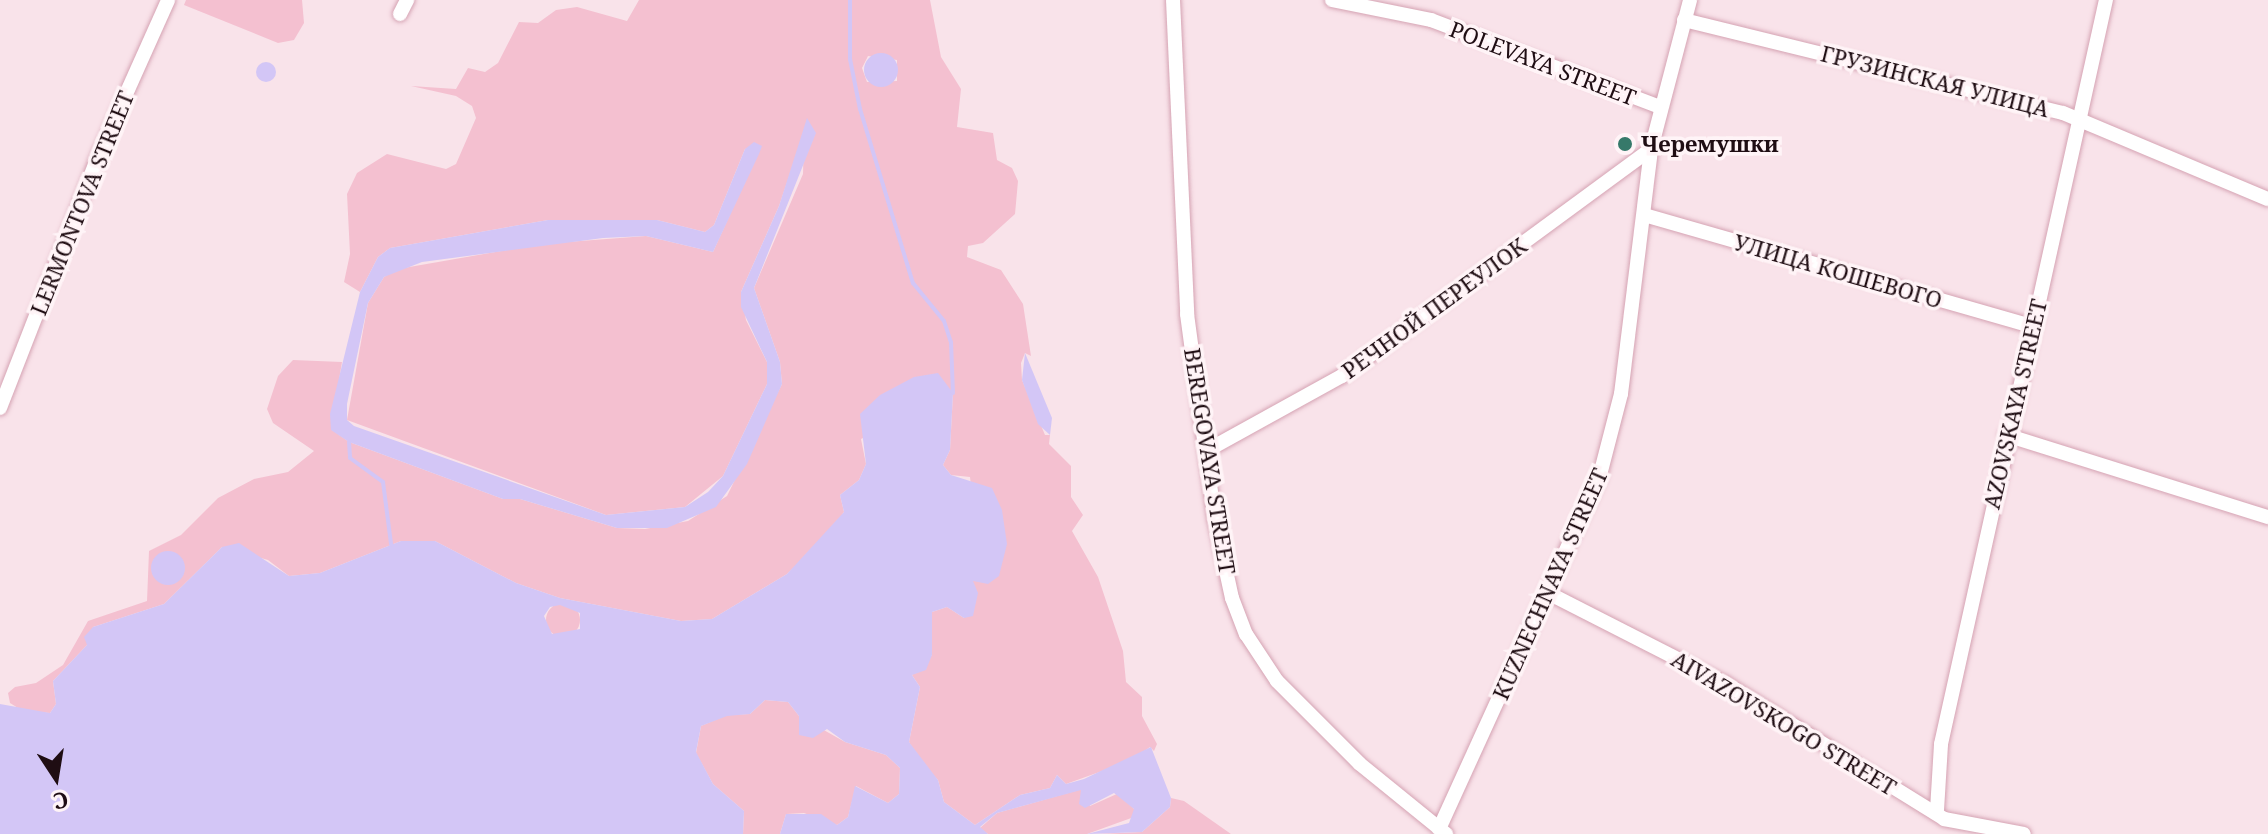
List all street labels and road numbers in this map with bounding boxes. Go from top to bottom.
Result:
street label: POLEVAYA STREET [1446,15,1640,111]
street label: ГРУЗИНСКАЯ УЛИЦА [1818,40,2052,122]
street label: LERMONTOVA STREET [25,87,139,319]
street label: УЛИЦА КОШЕВОГО [1731,229,1945,313]
street label: РЕЧНОЙ ПЕРЕУЛОК [1337,232,1531,384]
street label: AZOVSKAYA STREET [1978,297,2052,511]
street label: BEREGOVAYA STREET [1179,346,1241,576]
street label: KUZNECHNAYA STREET [1487,464,1613,704]
street label: AIVAZOVSKOGO STREET [1667,645,1901,801]

